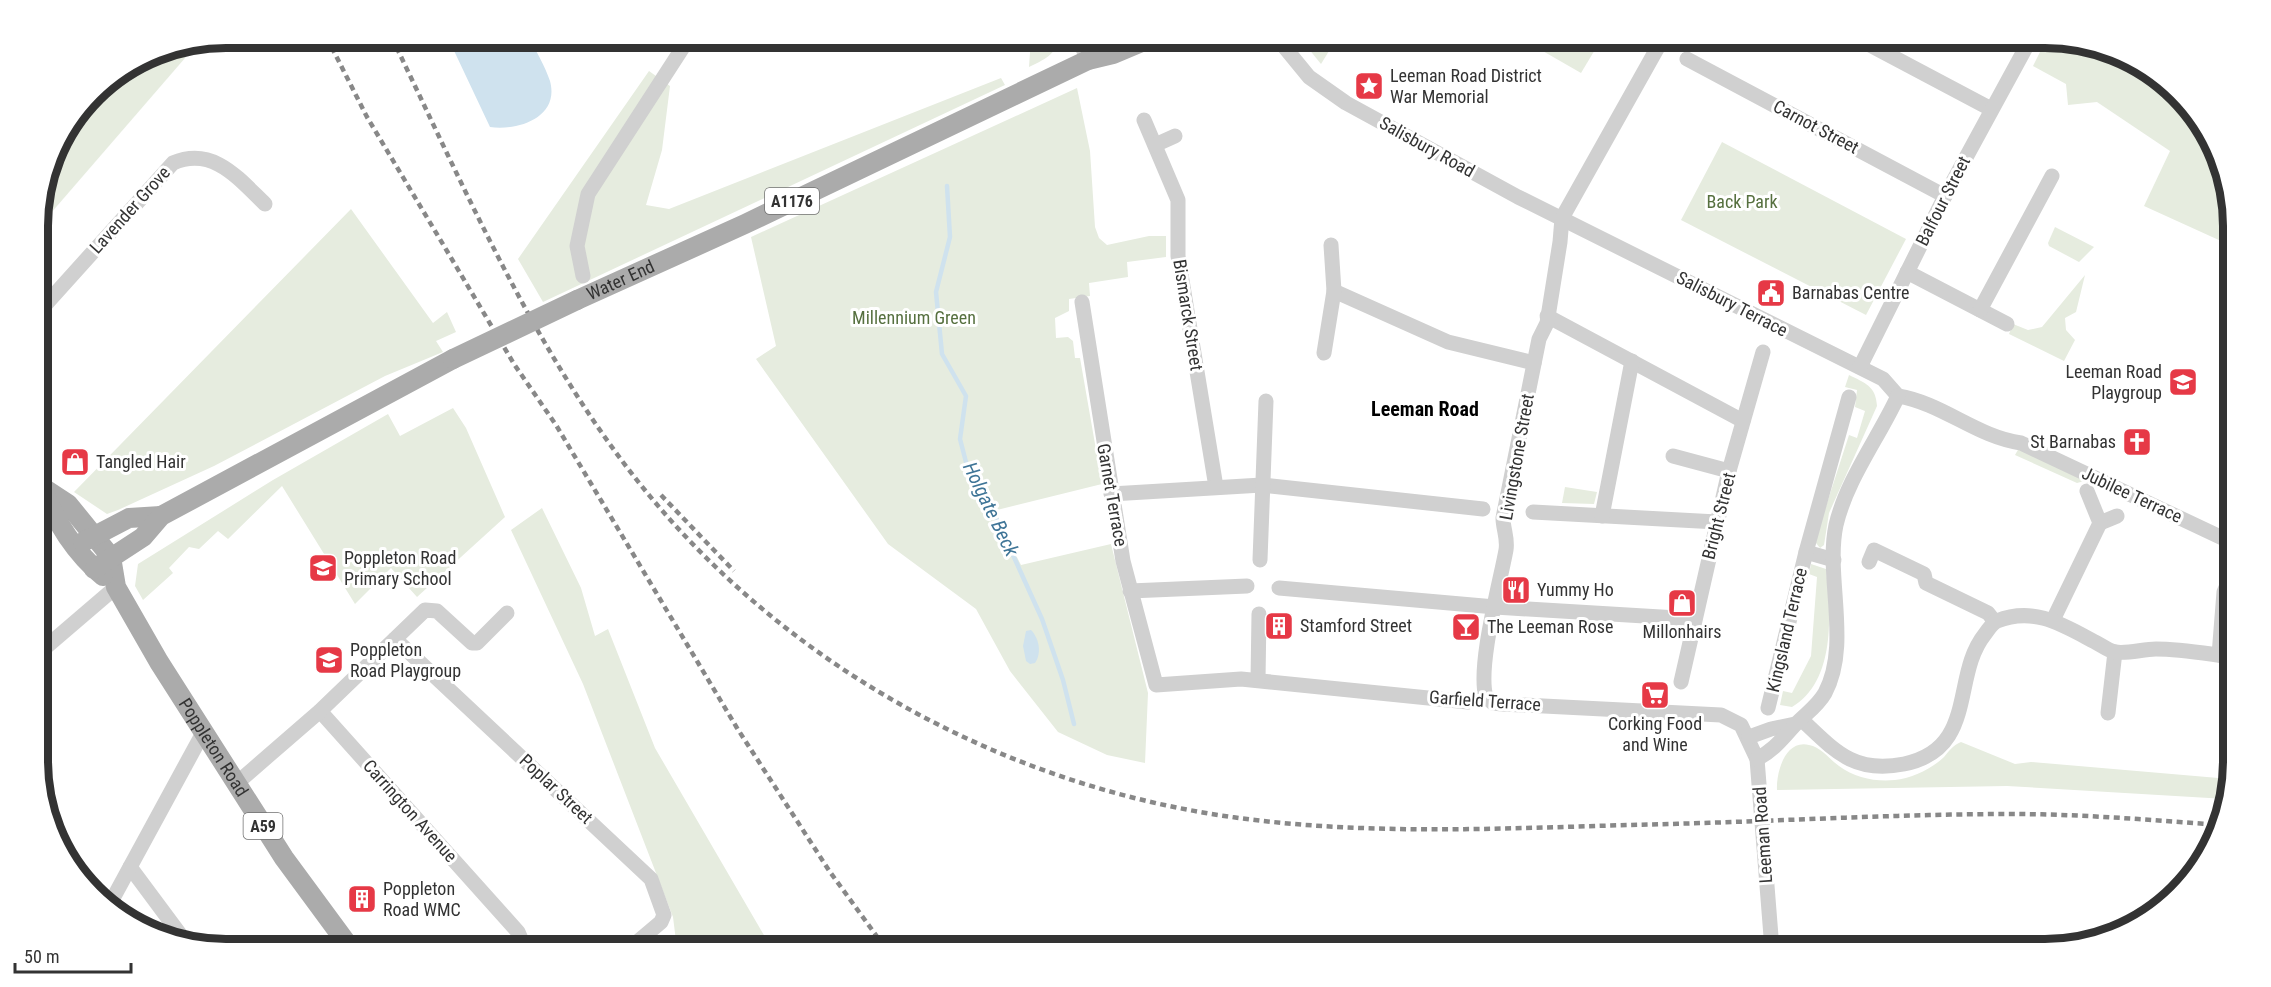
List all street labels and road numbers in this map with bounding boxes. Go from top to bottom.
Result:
street label: Carnot Street [1770,95,1863,158]
street label: Salisbury Road [1376,112,1478,181]
street label: Balfour Street [1911,152,1974,249]
street label: Lavender Grove [85,162,174,257]
road number: A1176 [765,188,819,214]
street label: Water End [583,255,658,304]
street label: Bismarck Street [1169,258,1208,372]
street label: Salisbury Terrace [1673,267,1791,341]
street label: Livingstone Street [1495,392,1538,522]
street label: Garnet Terrace [1093,442,1132,548]
street label: Jubilee Terrace [2079,462,2186,527]
street label: Bright Street [1698,470,1739,561]
street label: Kingsland Terrace [1762,566,1811,694]
street label: Garfield Terrace [1429,686,1542,715]
street label: Poppleton Road [175,694,253,800]
street label: Poplar Street [515,749,597,828]
street label: Carrington Avenue [359,755,462,866]
street label: Leeman Road [1749,786,1776,884]
road number: A59 [244,813,282,839]

